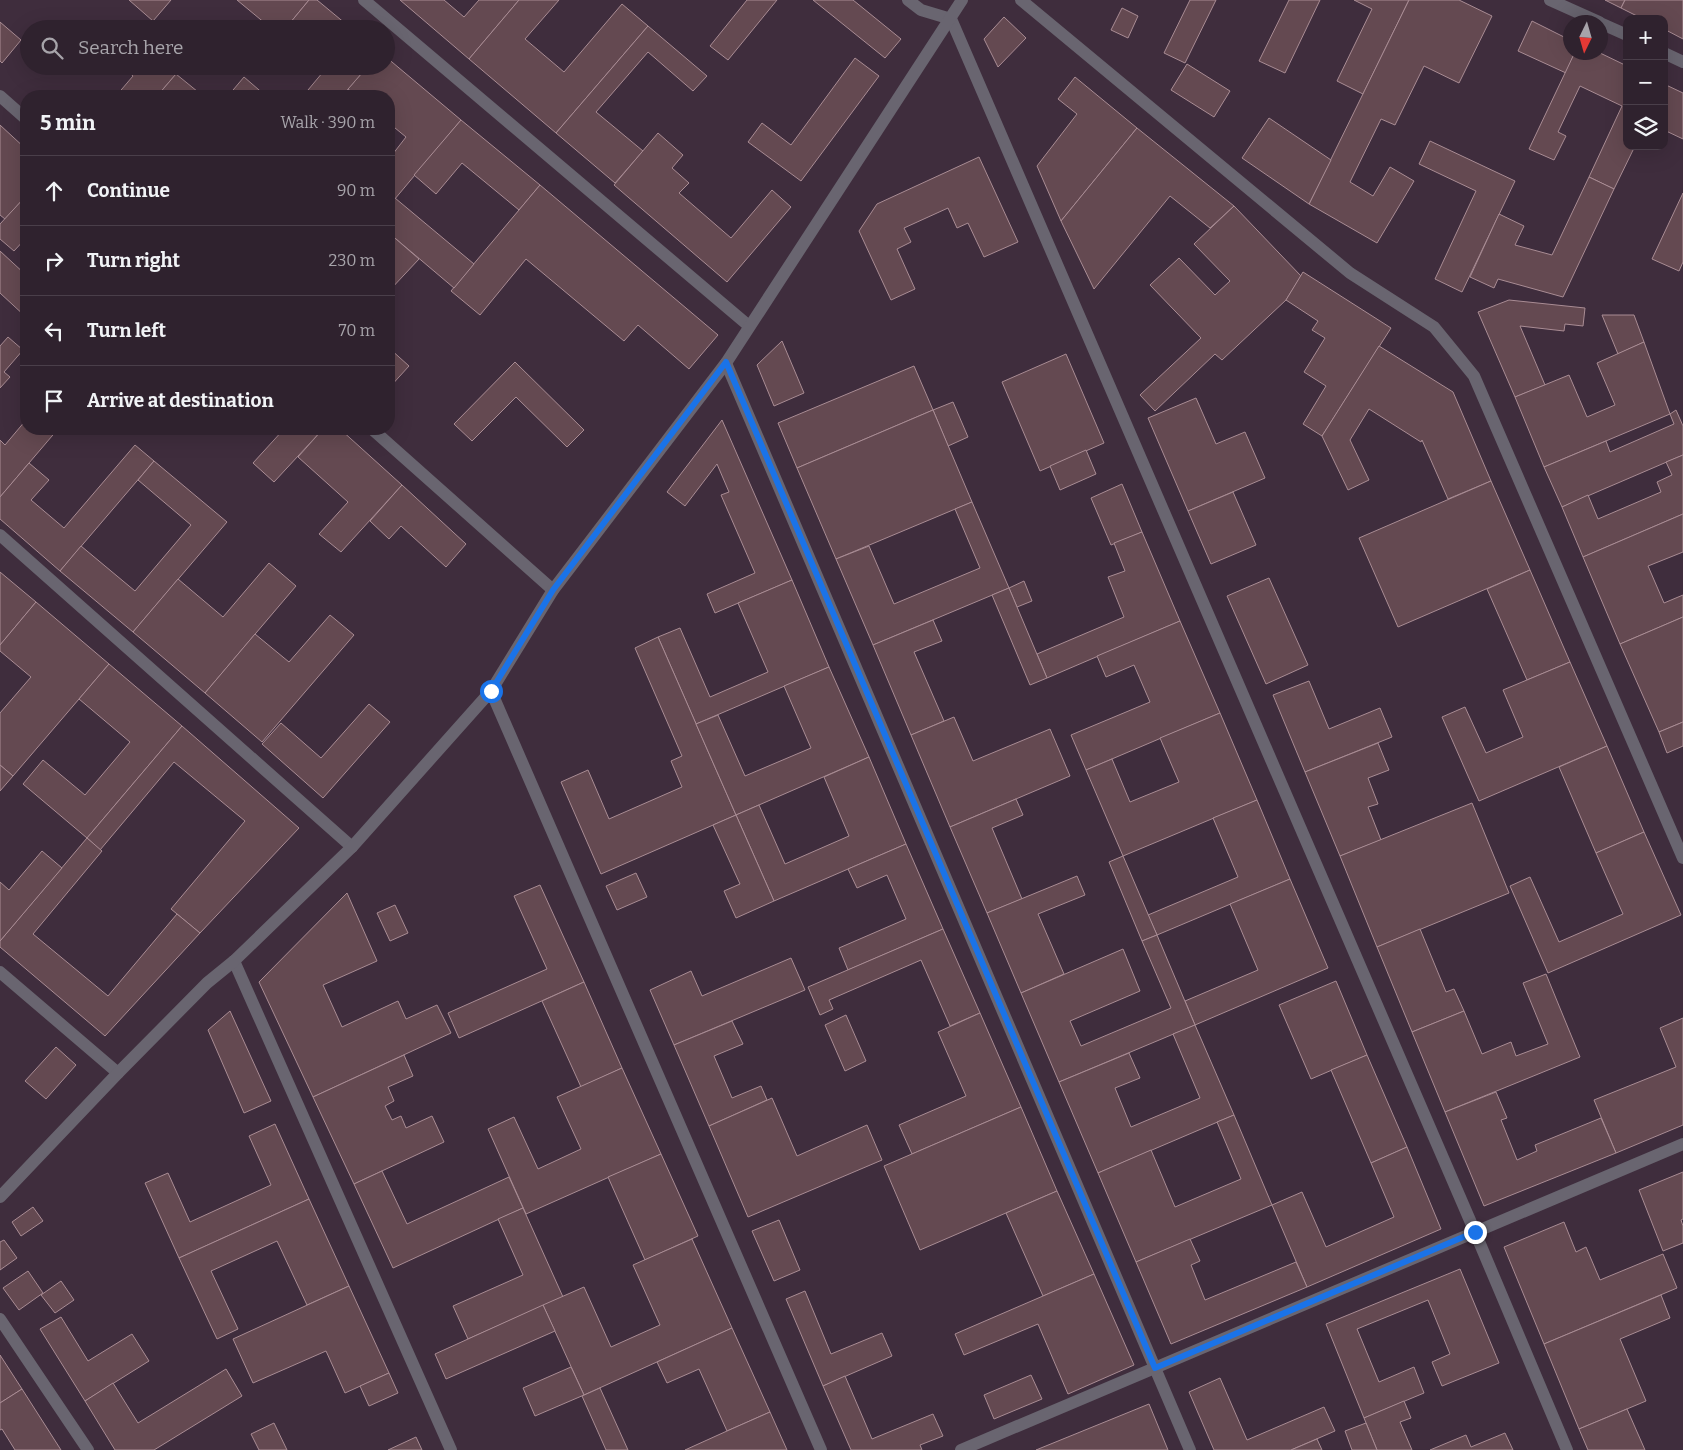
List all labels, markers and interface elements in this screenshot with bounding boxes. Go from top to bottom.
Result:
north arrow [1563,15,1608,60]
map controls [1623,15,1668,150]
button: + [1623,15,1668,60]
search box [20,20,395,75]
icon: search [38,34,66,62]
text: Search here [78,36,183,59]
button: − [1623,60,1668,105]
button: layers [1623,105,1668,150]
text: 5 min [40,110,96,136]
text: Walk · 390 m [281,113,375,132]
icon: ahead [40,177,68,205]
text: Continue [87,179,170,202]
text: 90 m [337,181,375,200]
icon: right [40,247,68,275]
text: Turn right [87,249,180,272]
text: 230 m [328,251,375,270]
icon: left [40,317,68,345]
text: Turn left [87,319,166,342]
text: 70 m [339,321,375,340]
icon: arrive [40,387,68,415]
text: Arrive at destination [87,389,274,412]
route start [480,680,503,703]
route end [1464,1221,1487,1244]

